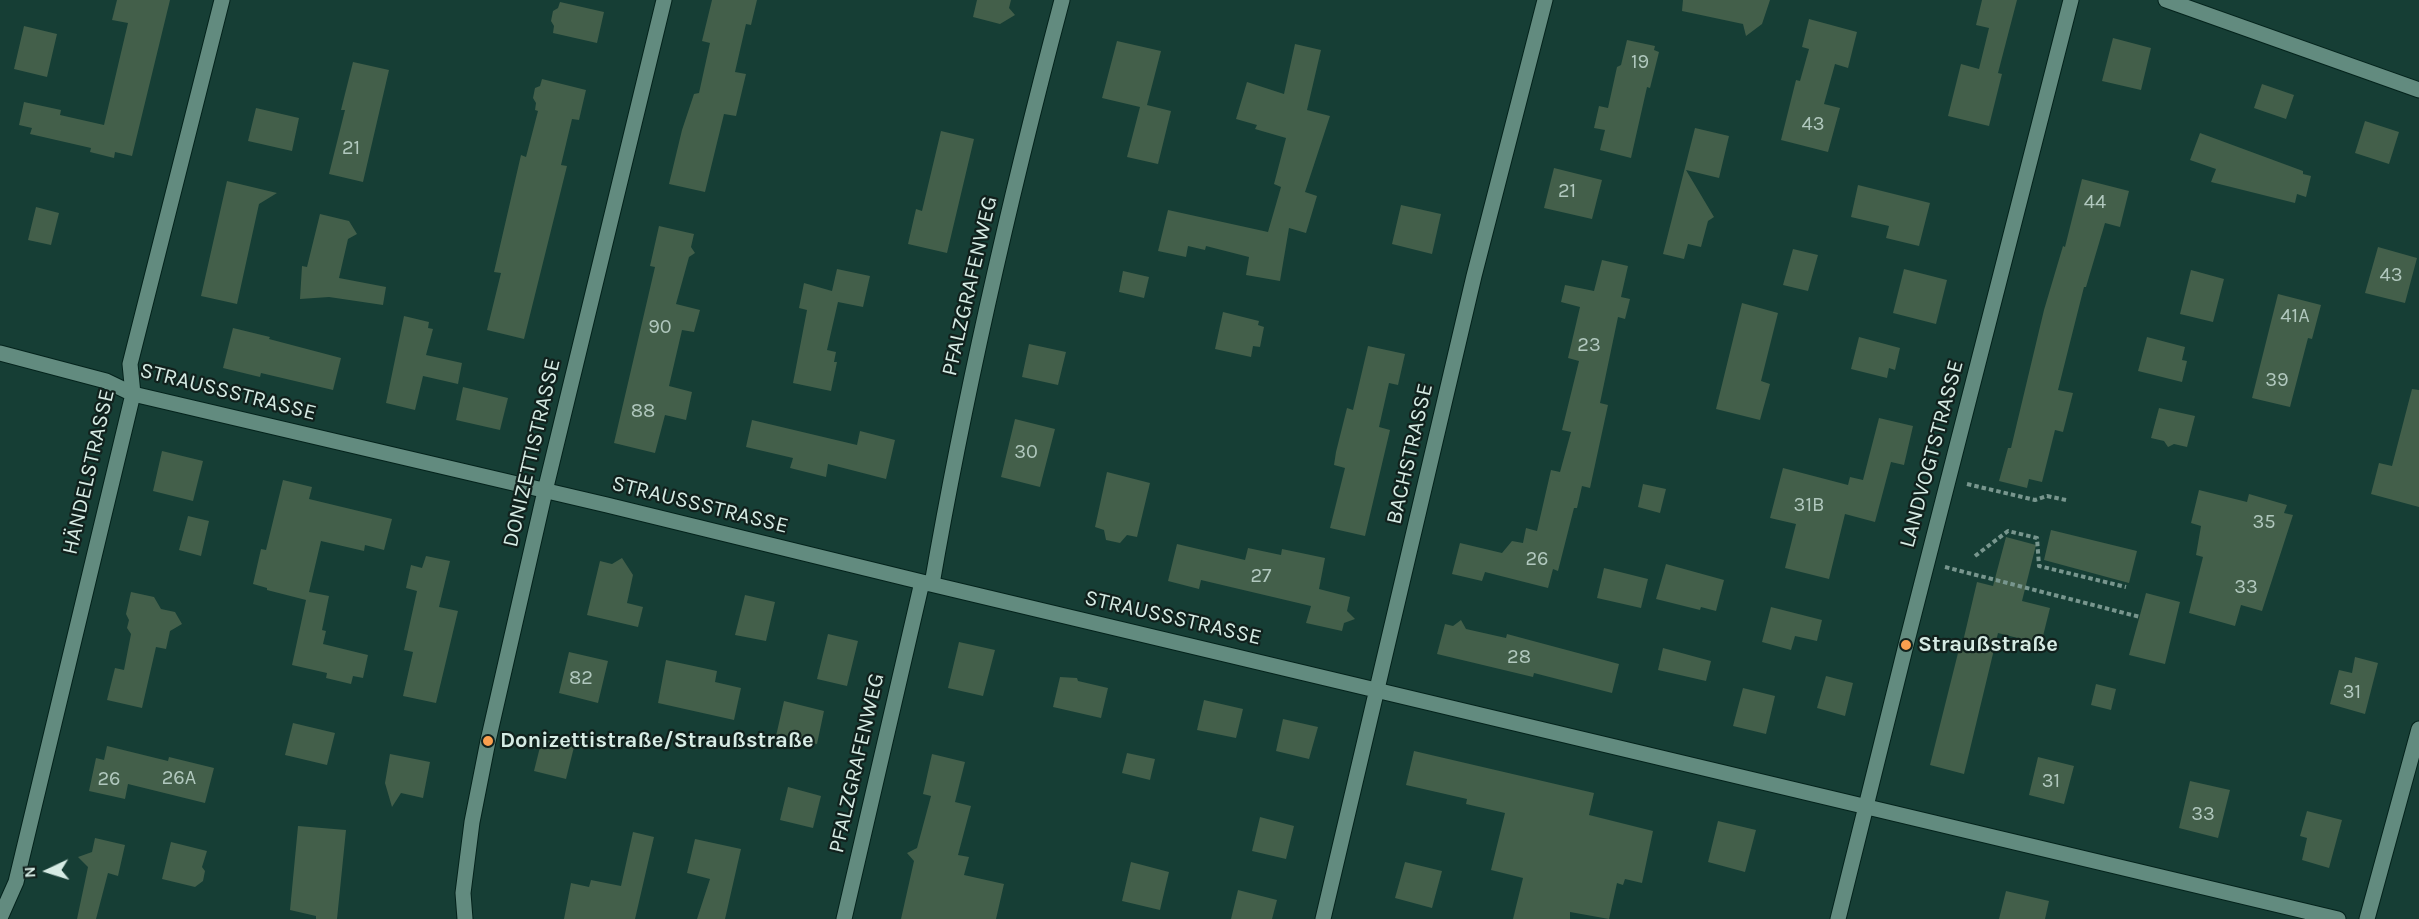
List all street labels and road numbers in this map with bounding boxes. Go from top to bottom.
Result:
street label: PFALZGRAFENWEG [936,193,1004,379]
street label: DONIZETTISTRASSE [497,356,567,550]
street label: STRAUSSSTRASSE [137,357,319,427]
street label: LANDVOGTSTRASSE [1894,357,1970,551]
street label: BACHSTRASSE [1381,381,1439,527]
street label: HÄNDELSTRASSE [57,387,121,557]
street label: STRAUSSSTRASSE [609,470,791,540]
street label: STRAUSSSTRASSE [1082,585,1264,651]
street label: PFALZGRAFENWEG [823,670,891,856]

